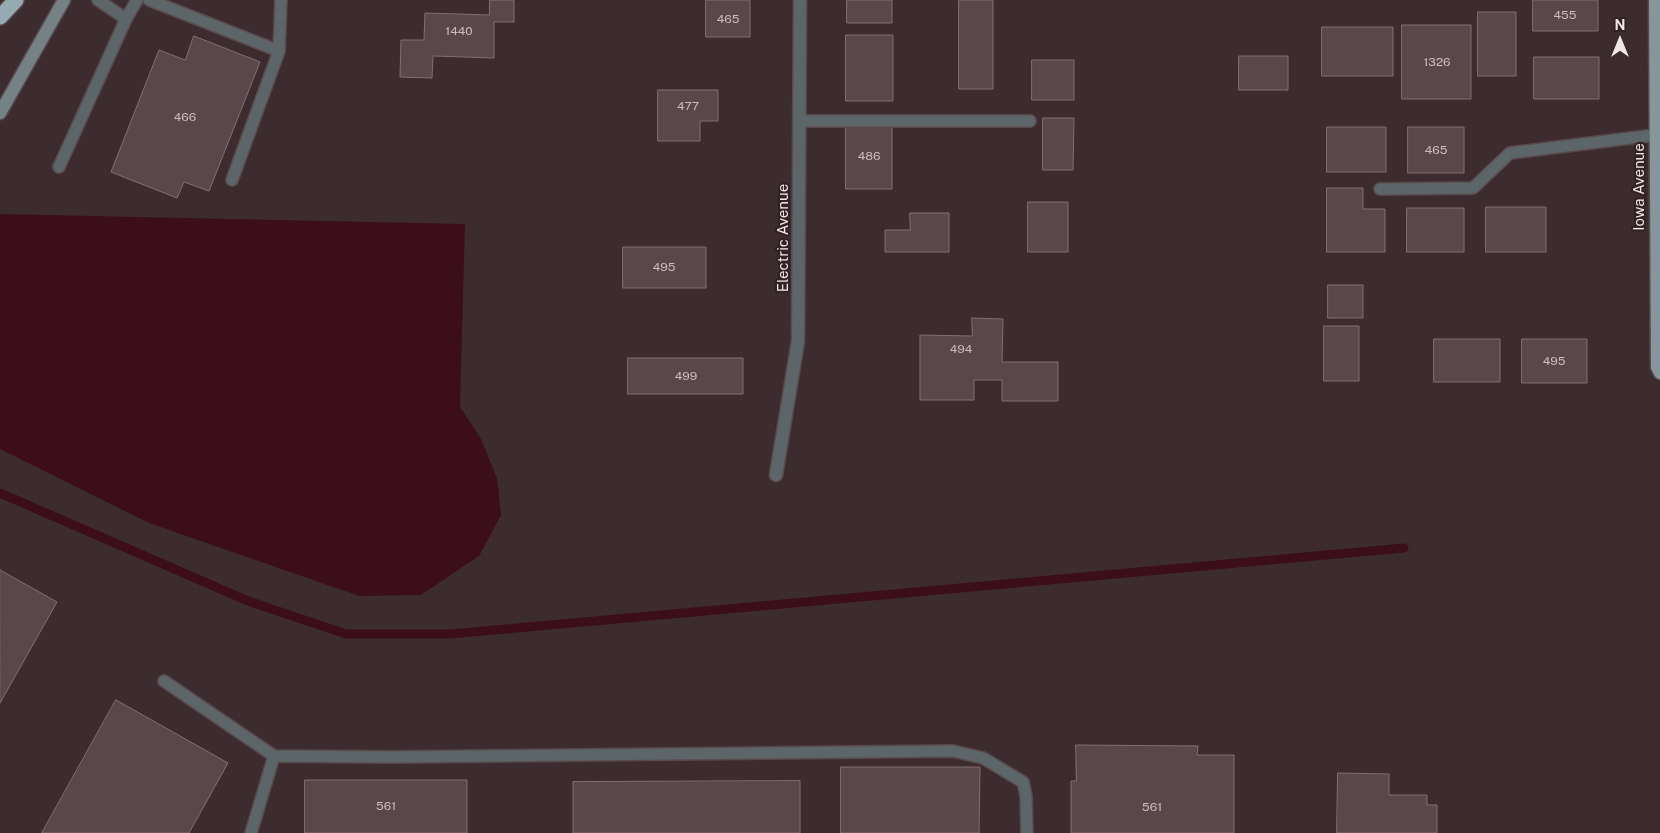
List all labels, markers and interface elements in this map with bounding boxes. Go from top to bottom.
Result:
house number: 455 [1554,8,1576,22]
house number: 465 [717,12,739,26]
north arrow [1595,15,1645,65]
text: N [1615,17,1625,33]
house number: 1440 [445,24,473,38]
house number: 1326 [1423,55,1451,69]
house number: 477 [677,99,699,113]
house number: 466 [174,110,196,124]
house number: 465 [1425,143,1447,157]
street label: Iowa Avenue [1630,143,1648,231]
house number: 486 [858,149,880,163]
street label: Electric Avenue [774,184,792,292]
house number: 495 [653,260,675,274]
house number: 494 [950,342,972,356]
house number: 495 [1543,354,1565,368]
house number: 499 [675,369,697,383]
house number: 561 [376,799,396,813]
house number: 561 [1142,800,1162,814]

